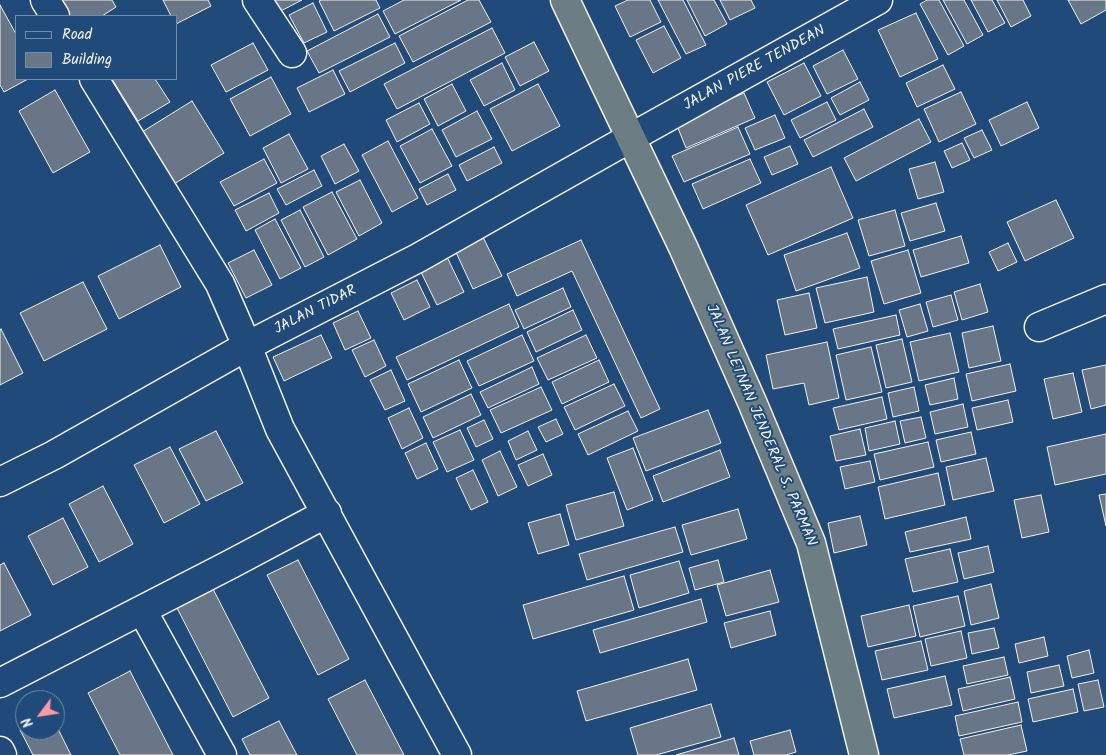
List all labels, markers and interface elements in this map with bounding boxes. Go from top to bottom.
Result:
legend [15,15,178,80]
street label: JALAN PIERE TENDEAN [681,22,829,116]
text: Road [62,23,92,47]
text: Building [62,48,112,72]
street label: JALAN TIDAR [272,283,360,339]
street label: JALAN LETNAN JENDERAL S. PARMAN [701,302,819,550]
north arrow [15,690,65,740]
text: N [16,713,40,732]

